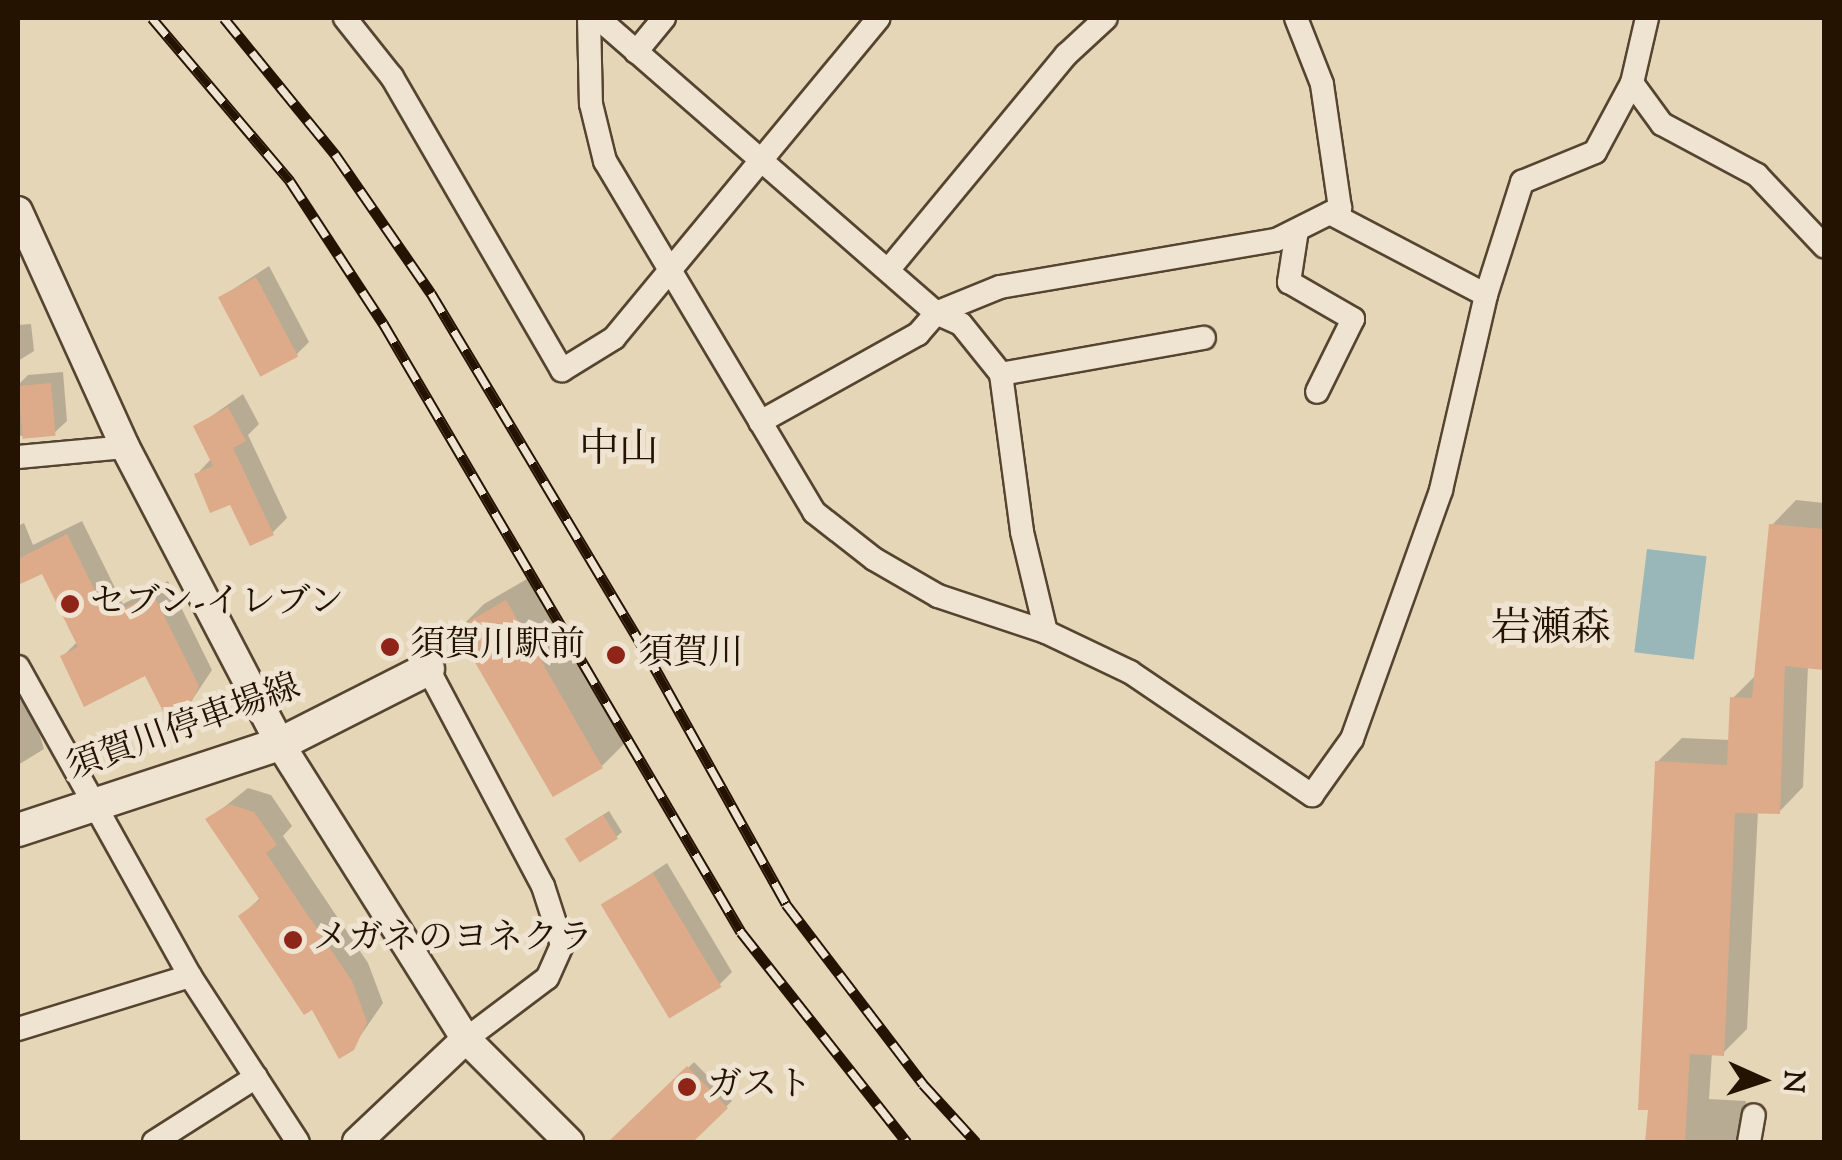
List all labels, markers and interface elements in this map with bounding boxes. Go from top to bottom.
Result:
district label: 中山 [579,428,659,476]
place label: セブン-イレブン [90,583,347,625]
marker: セブン-イレブン [59,593,81,615]
district label: 岩瀬森 [1491,607,1611,655]
place label: 須賀川駅前 [410,626,585,668]
place label: 須賀川 [638,634,743,676]
marker: 須賀川駅前 [379,636,401,658]
marker: 須賀川 [603,642,629,668]
street label: 須賀川停車場線 [62,667,306,791]
place label: メガネのヨネクラ [313,919,593,961]
marker: メガネのヨネクラ [282,929,304,951]
north arrow [1712,1030,1812,1130]
place label: ガスト [707,1066,812,1108]
text: N [1771,1069,1813,1094]
marker: ガスト [676,1076,698,1098]

